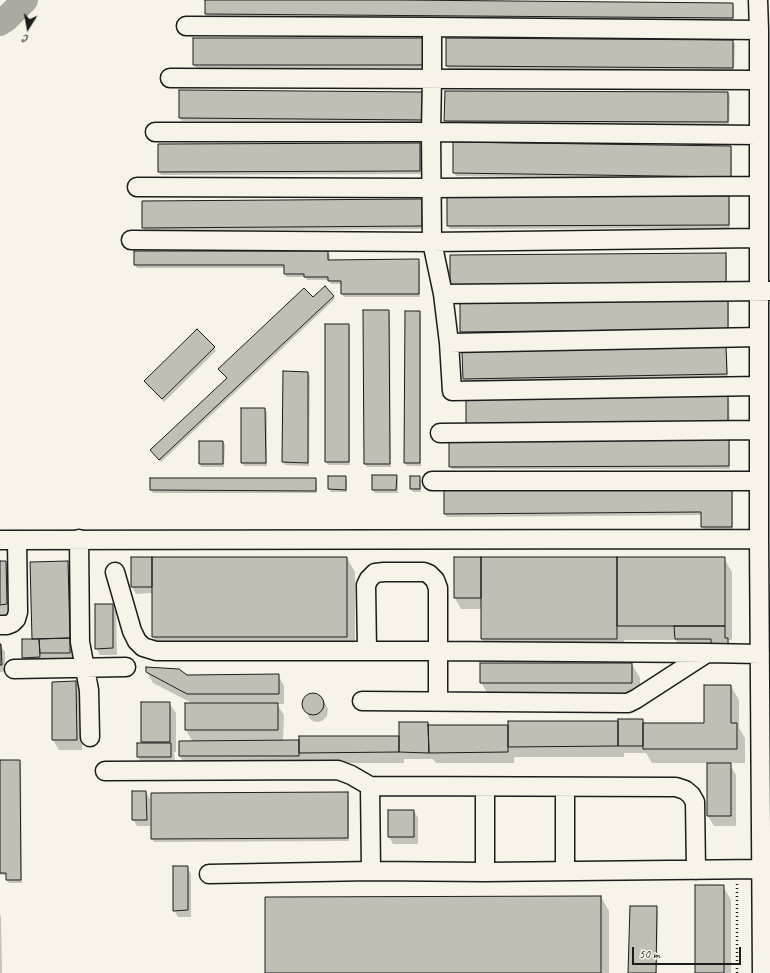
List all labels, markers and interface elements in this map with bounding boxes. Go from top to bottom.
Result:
north arrow [8,8,48,48]
text: С [22,32,30,47]
scale bar [634,939,743,965]
text: 50 m [639,946,659,962]

